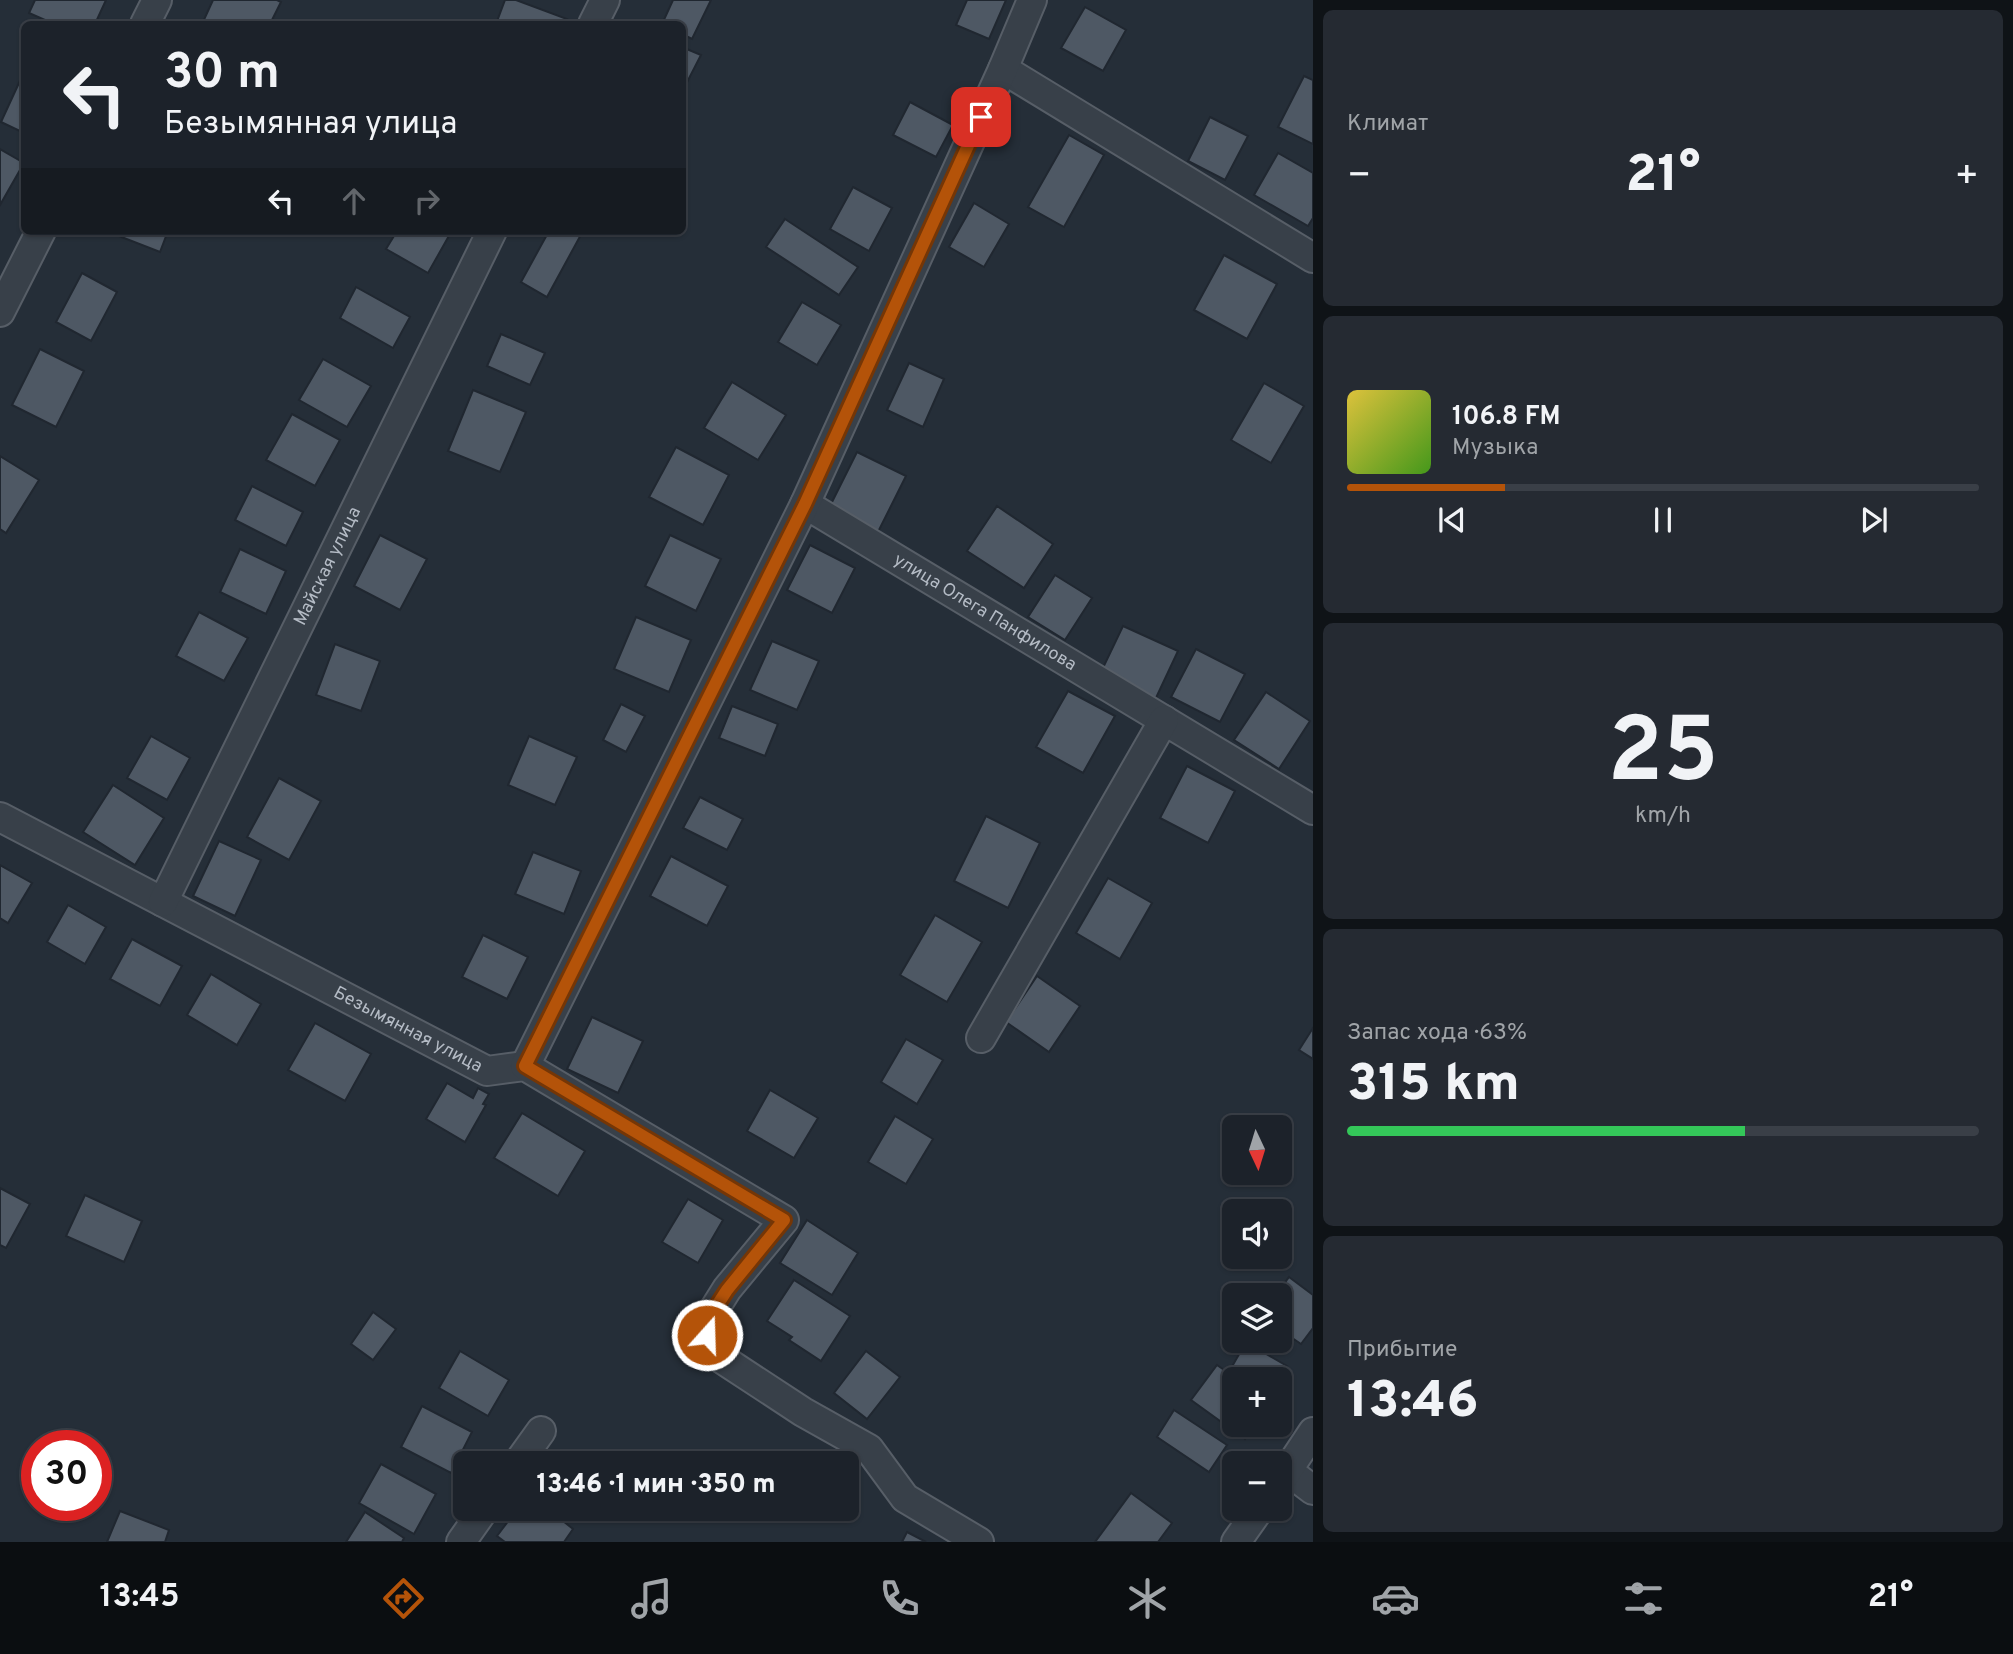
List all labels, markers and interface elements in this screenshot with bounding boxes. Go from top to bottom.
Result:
text: 30 m [164,44,280,106]
icon: left [49,49,140,140]
pin [951,87,1011,147]
icon: arrive [962,98,1000,136]
text: Безымянная улица [164,105,457,145]
text: Климат [1347,110,1428,139]
text: 21° [1626,144,1700,210]
text: − [1347,153,1372,202]
text: + [1954,153,1979,202]
icon: left [262,182,300,220]
icon: ahead [335,182,373,220]
icon: right [408,182,446,220]
text: 106.8 FM [1452,401,1561,434]
text: Музыка [1452,434,1538,463]
icon: previous [1433,501,1471,539]
icon: pause [1644,501,1682,539]
icon: next [1855,501,1893,539]
street label: Майская улица [289,503,366,629]
street label: улица Олега Панфилова [889,548,1081,676]
text: 25 [1607,699,1719,814]
text: km/h [1635,802,1691,831]
street label: Безымянная улица [329,981,486,1078]
text: Запас хода · 63% [1347,1019,1527,1048]
text: 315 km [1347,1053,1520,1119]
north arrow [1222,1115,1292,1185]
map controls [1222,1115,1292,1521]
button: sound [1222,1199,1292,1269]
button: layers [1222,1283,1292,1353]
position arrow [670,1298,744,1372]
text: Прибытие [1347,1336,1457,1365]
button: + [1222,1367,1292,1437]
text: 13:46 [1347,1370,1478,1436]
speed limit sign: 30 [21,1430,112,1521]
button: − [1222,1451,1292,1521]
text: 13:46 · 1 мин · 350 m [536,1469,776,1502]
icon: directions [379,1574,428,1623]
icon: music [627,1574,676,1623]
icon: phone [875,1574,924,1623]
icon: climate [1123,1574,1172,1623]
icon: car [1371,1574,1420,1623]
icon: filters [1619,1574,1668,1623]
text: 13:45 [100,1578,179,1618]
text: 21° [1868,1578,1913,1618]

